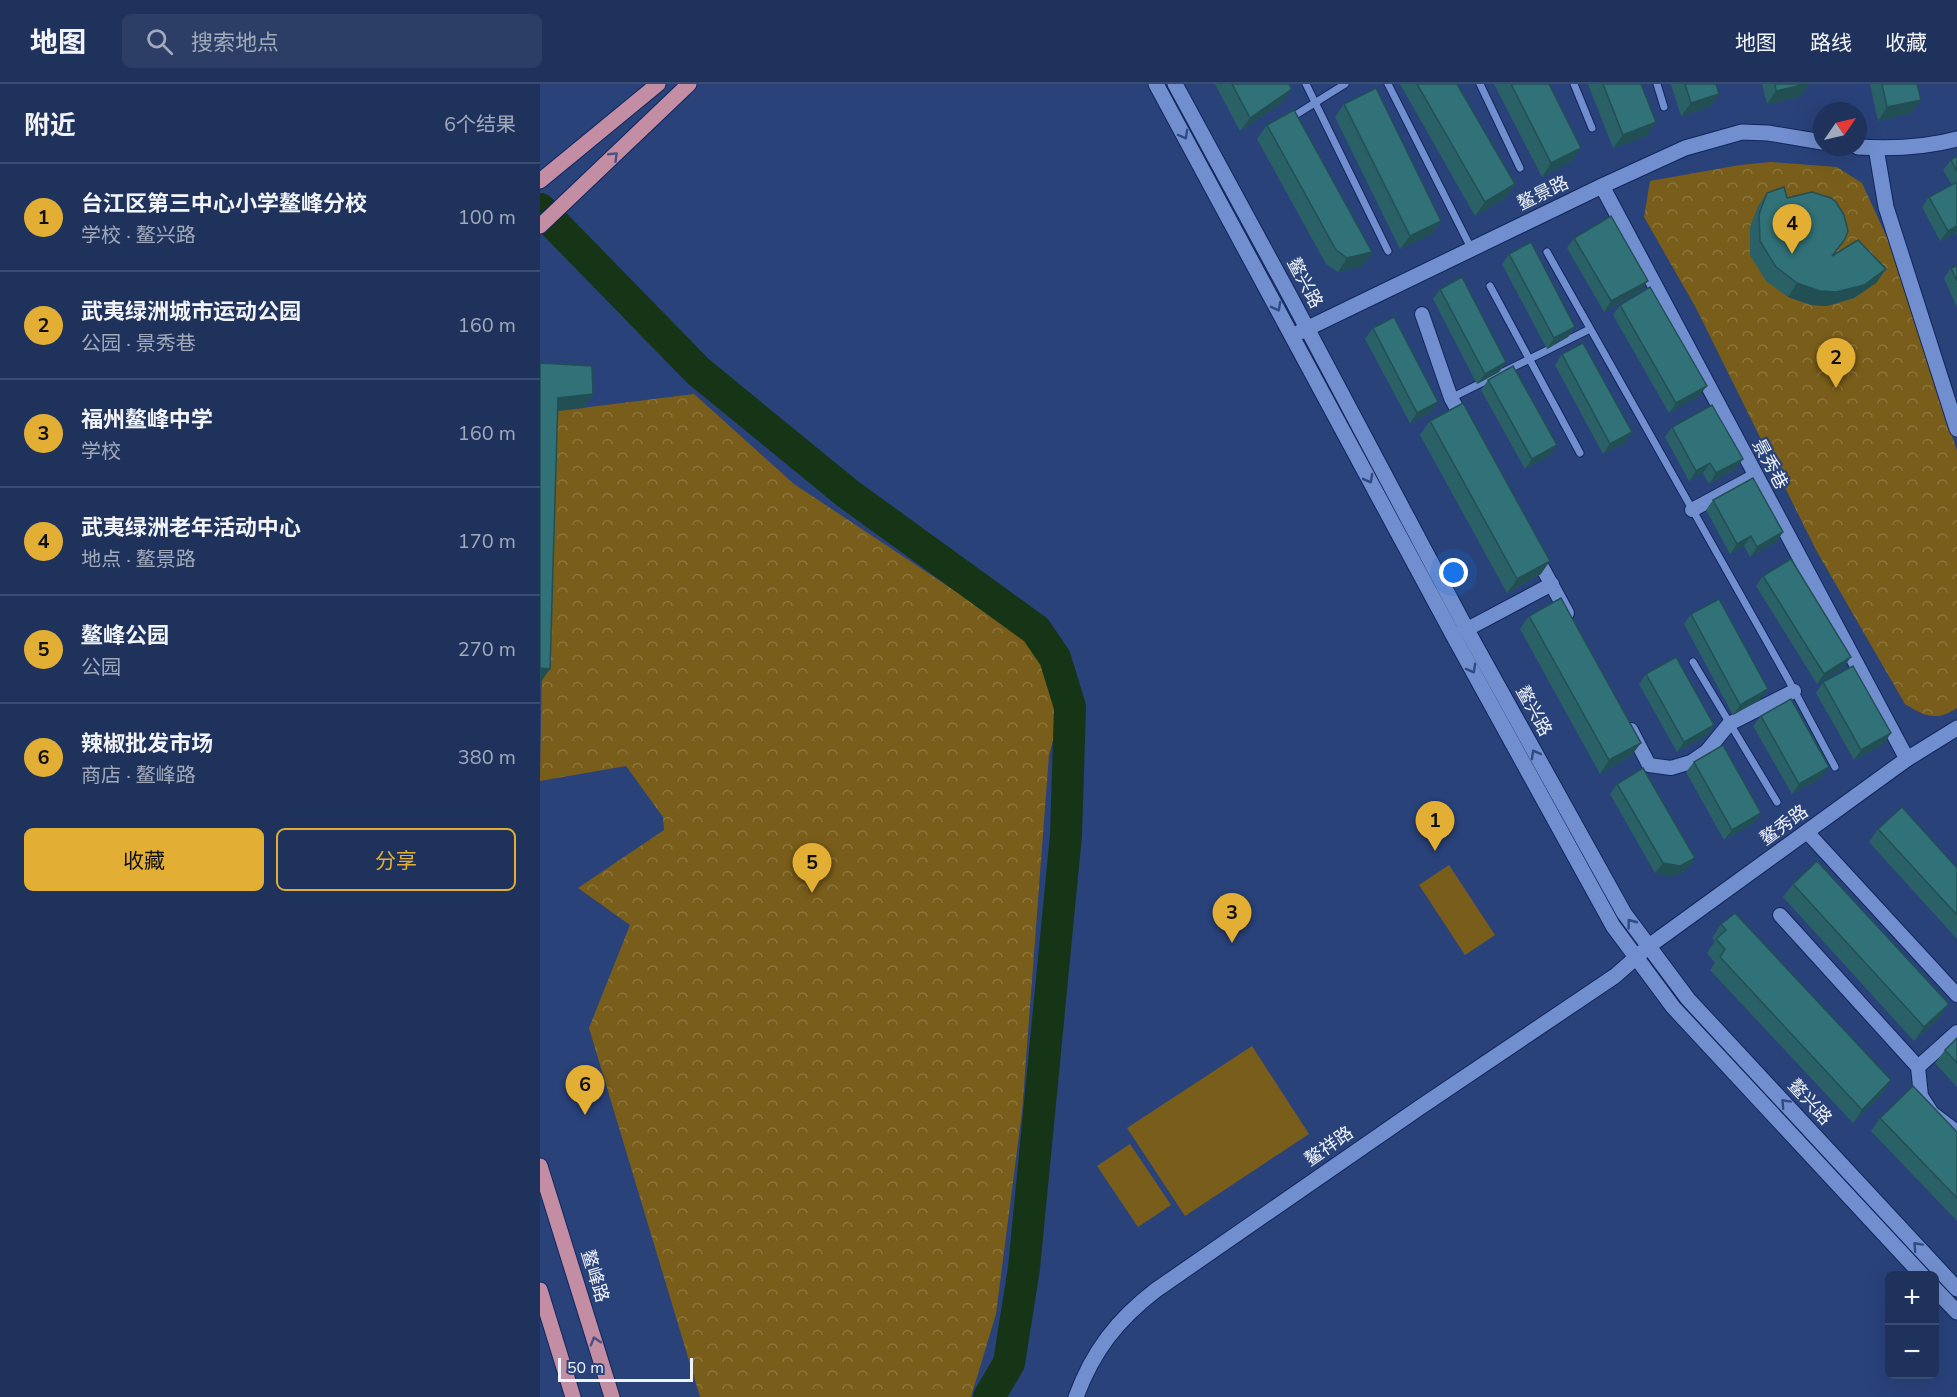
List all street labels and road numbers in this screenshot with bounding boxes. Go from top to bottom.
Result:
street label: 鳌景路 [1513,170,1573,216]
street label: 鳌兴路 [1282,254,1328,312]
street label: 景秀巷 [1747,435,1793,493]
street label: 鳌兴路 [1510,682,1558,740]
street label: 鳌秀路 [1755,799,1813,851]
street label: 鳌兴路 [1783,1074,1837,1130]
street label: 鳌祥路 [1300,1121,1358,1171]
street label: 鳌峰路 [576,1247,614,1305]

